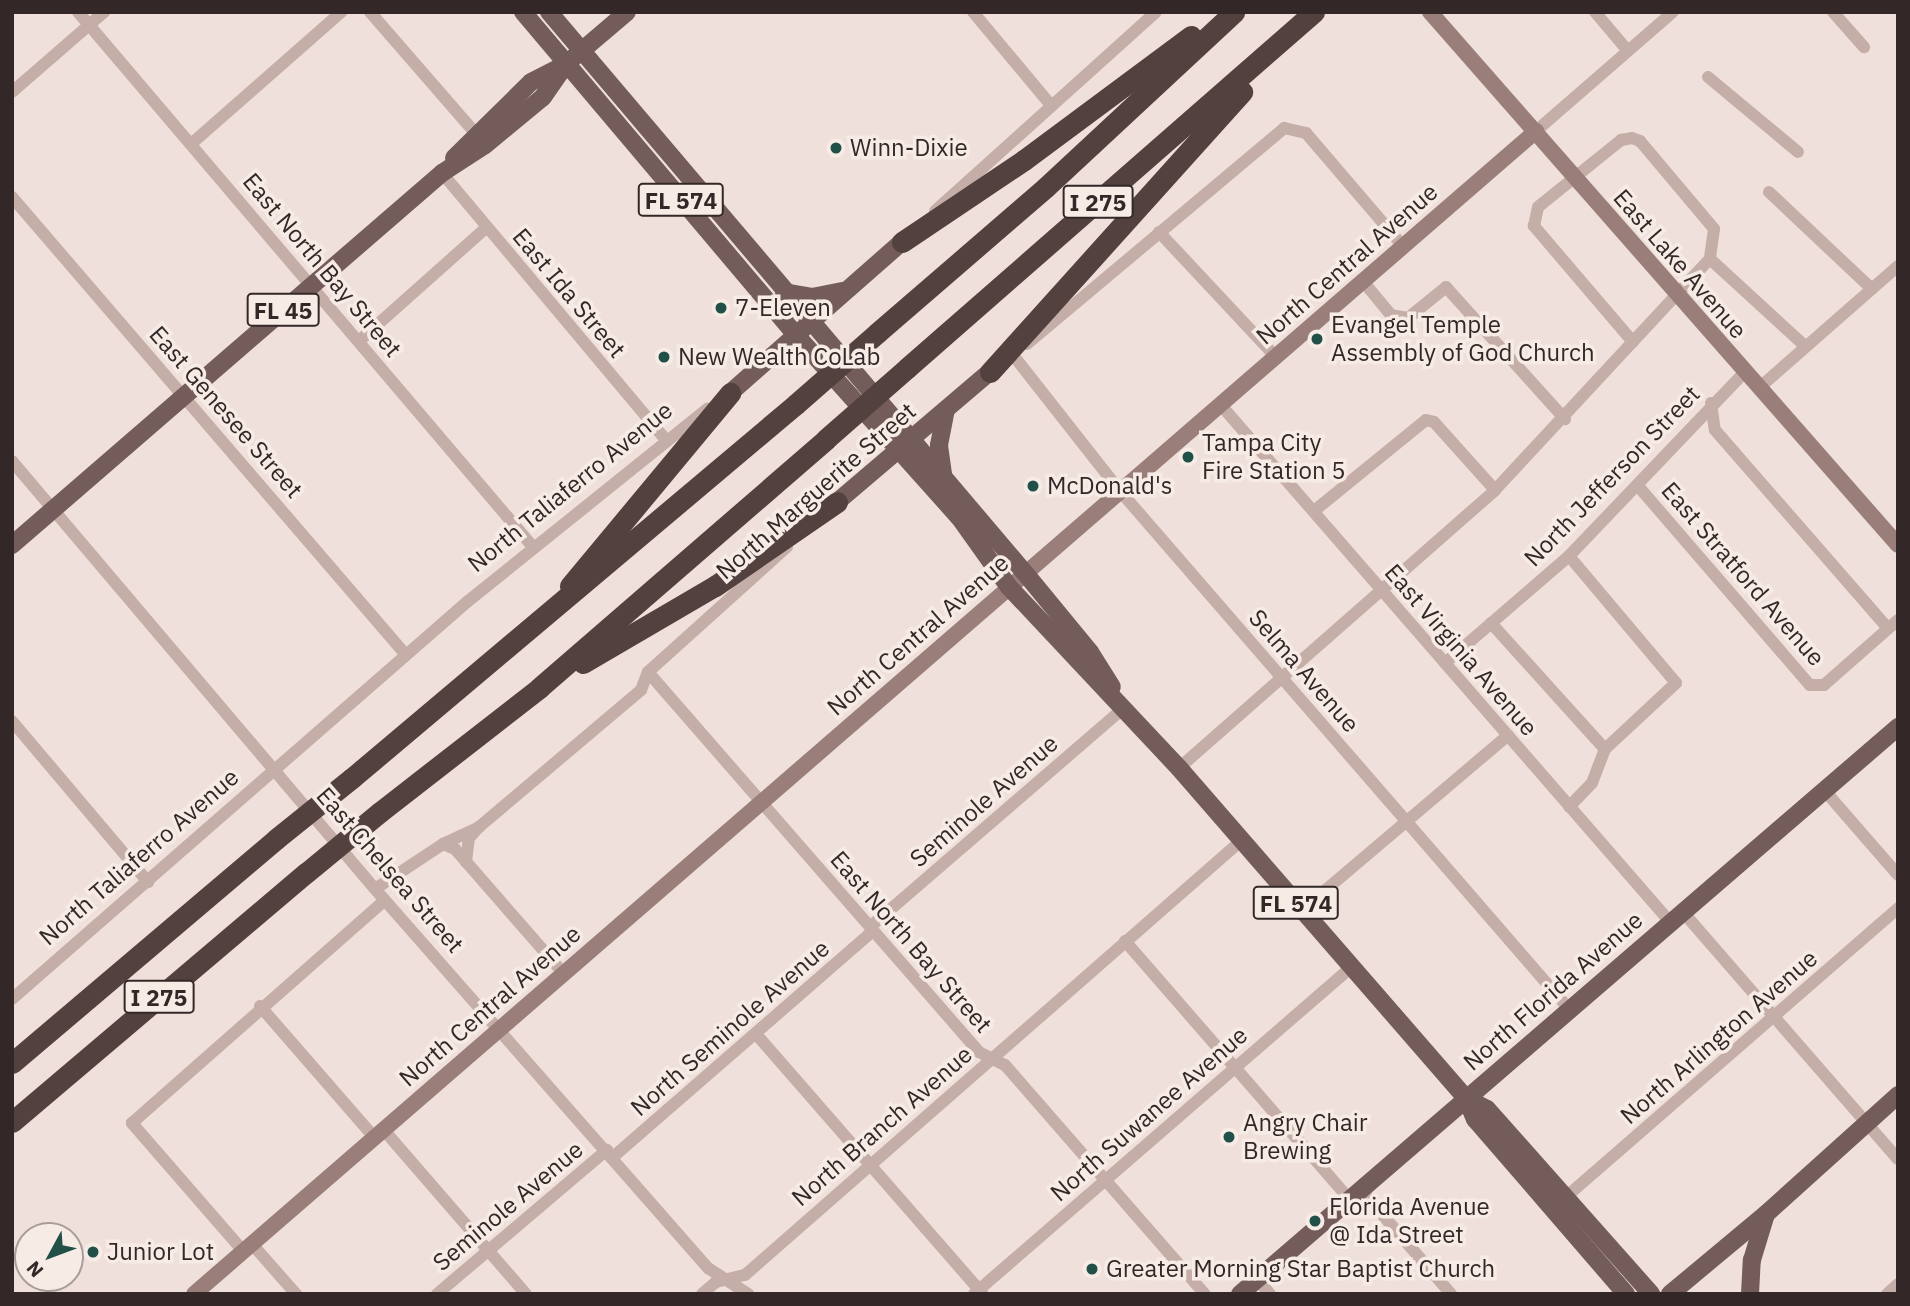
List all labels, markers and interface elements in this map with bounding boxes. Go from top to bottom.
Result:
place label: Winn-Dixie [850,134,968,162]
marker: Winn-Dixie [828,140,844,156]
street label: East North Bay Street [237,167,407,363]
street label: North Central Avenue [1250,177,1444,351]
road number: FL 574 [637,181,725,220]
road number: I 275 [1061,182,1135,222]
street label: East Lake Avenue [1607,183,1753,345]
street label: East Ida Street [507,222,631,364]
road number: FL 45 [246,290,320,330]
place label: 7-Eleven [735,294,831,322]
marker: 7-Eleven [713,300,729,316]
place label: Evangel Temple Assembly of God Church [1331,311,1595,367]
street label: East Genesee Street [143,320,309,504]
marker: Evangel Temple Assembly of God Church [1309,331,1325,347]
place label: New Wealth CoLab [678,343,880,371]
marker: New Wealth CoLab [656,349,672,365]
street label: North Jefferson Street [1518,380,1706,572]
street label: North Taliaferro Avenue [462,396,678,578]
street label: North Marguerite Street [710,397,922,585]
place label: Tampa City Fire Station 5 [1202,429,1346,485]
marker: Tampa City Fire Station 5 [1180,449,1196,465]
place label: McDonald's [1047,472,1172,500]
street label: East Stratford Avenue [1655,476,1831,672]
marker: McDonald's [1025,478,1041,494]
street label: North Central Avenue [821,548,1015,722]
street label: East Virginia Avenue [1379,558,1543,742]
street label: Selma Avenue [1243,604,1365,738]
street label: Seminole Avenue [904,729,1064,873]
street label: North Taliaferro Avenue [33,763,245,951]
street label: East Chelsea Street [310,781,470,959]
street label: East North Bay Street [824,845,998,1039]
road number: FL 574 [1252,884,1340,922]
street label: North Florida Avenue [1458,905,1648,1077]
street label: North Central Avenue [393,919,587,1093]
street label: North Seminole Avenue [625,934,835,1122]
street label: North Arlington Avenue [1615,944,1823,1130]
road number: I 275 [122,978,196,1016]
street label: North Suwanee Avenue [1045,1021,1253,1207]
street label: North Branch Avenue [786,1040,978,1212]
place label: Angry Chair Brewing [1243,1109,1368,1165]
marker: Angry Chair Brewing [1221,1129,1237,1145]
street label: Seminole Avenue [427,1135,589,1277]
place label: Florida Avenue @ Ida Street [1329,1193,1490,1249]
marker: Florida Avenue @ Ida Street [1307,1213,1323,1229]
north arrow [14,1222,84,1292]
place label: Junior Lot [107,1238,214,1266]
marker: Junior Lot [85,1244,101,1260]
place label: Greater Morning Star Baptist Church [1106,1255,1495,1283]
text: N [21,1256,48,1283]
marker: Greater Morning Star Baptist Church [1084,1261,1100,1277]

